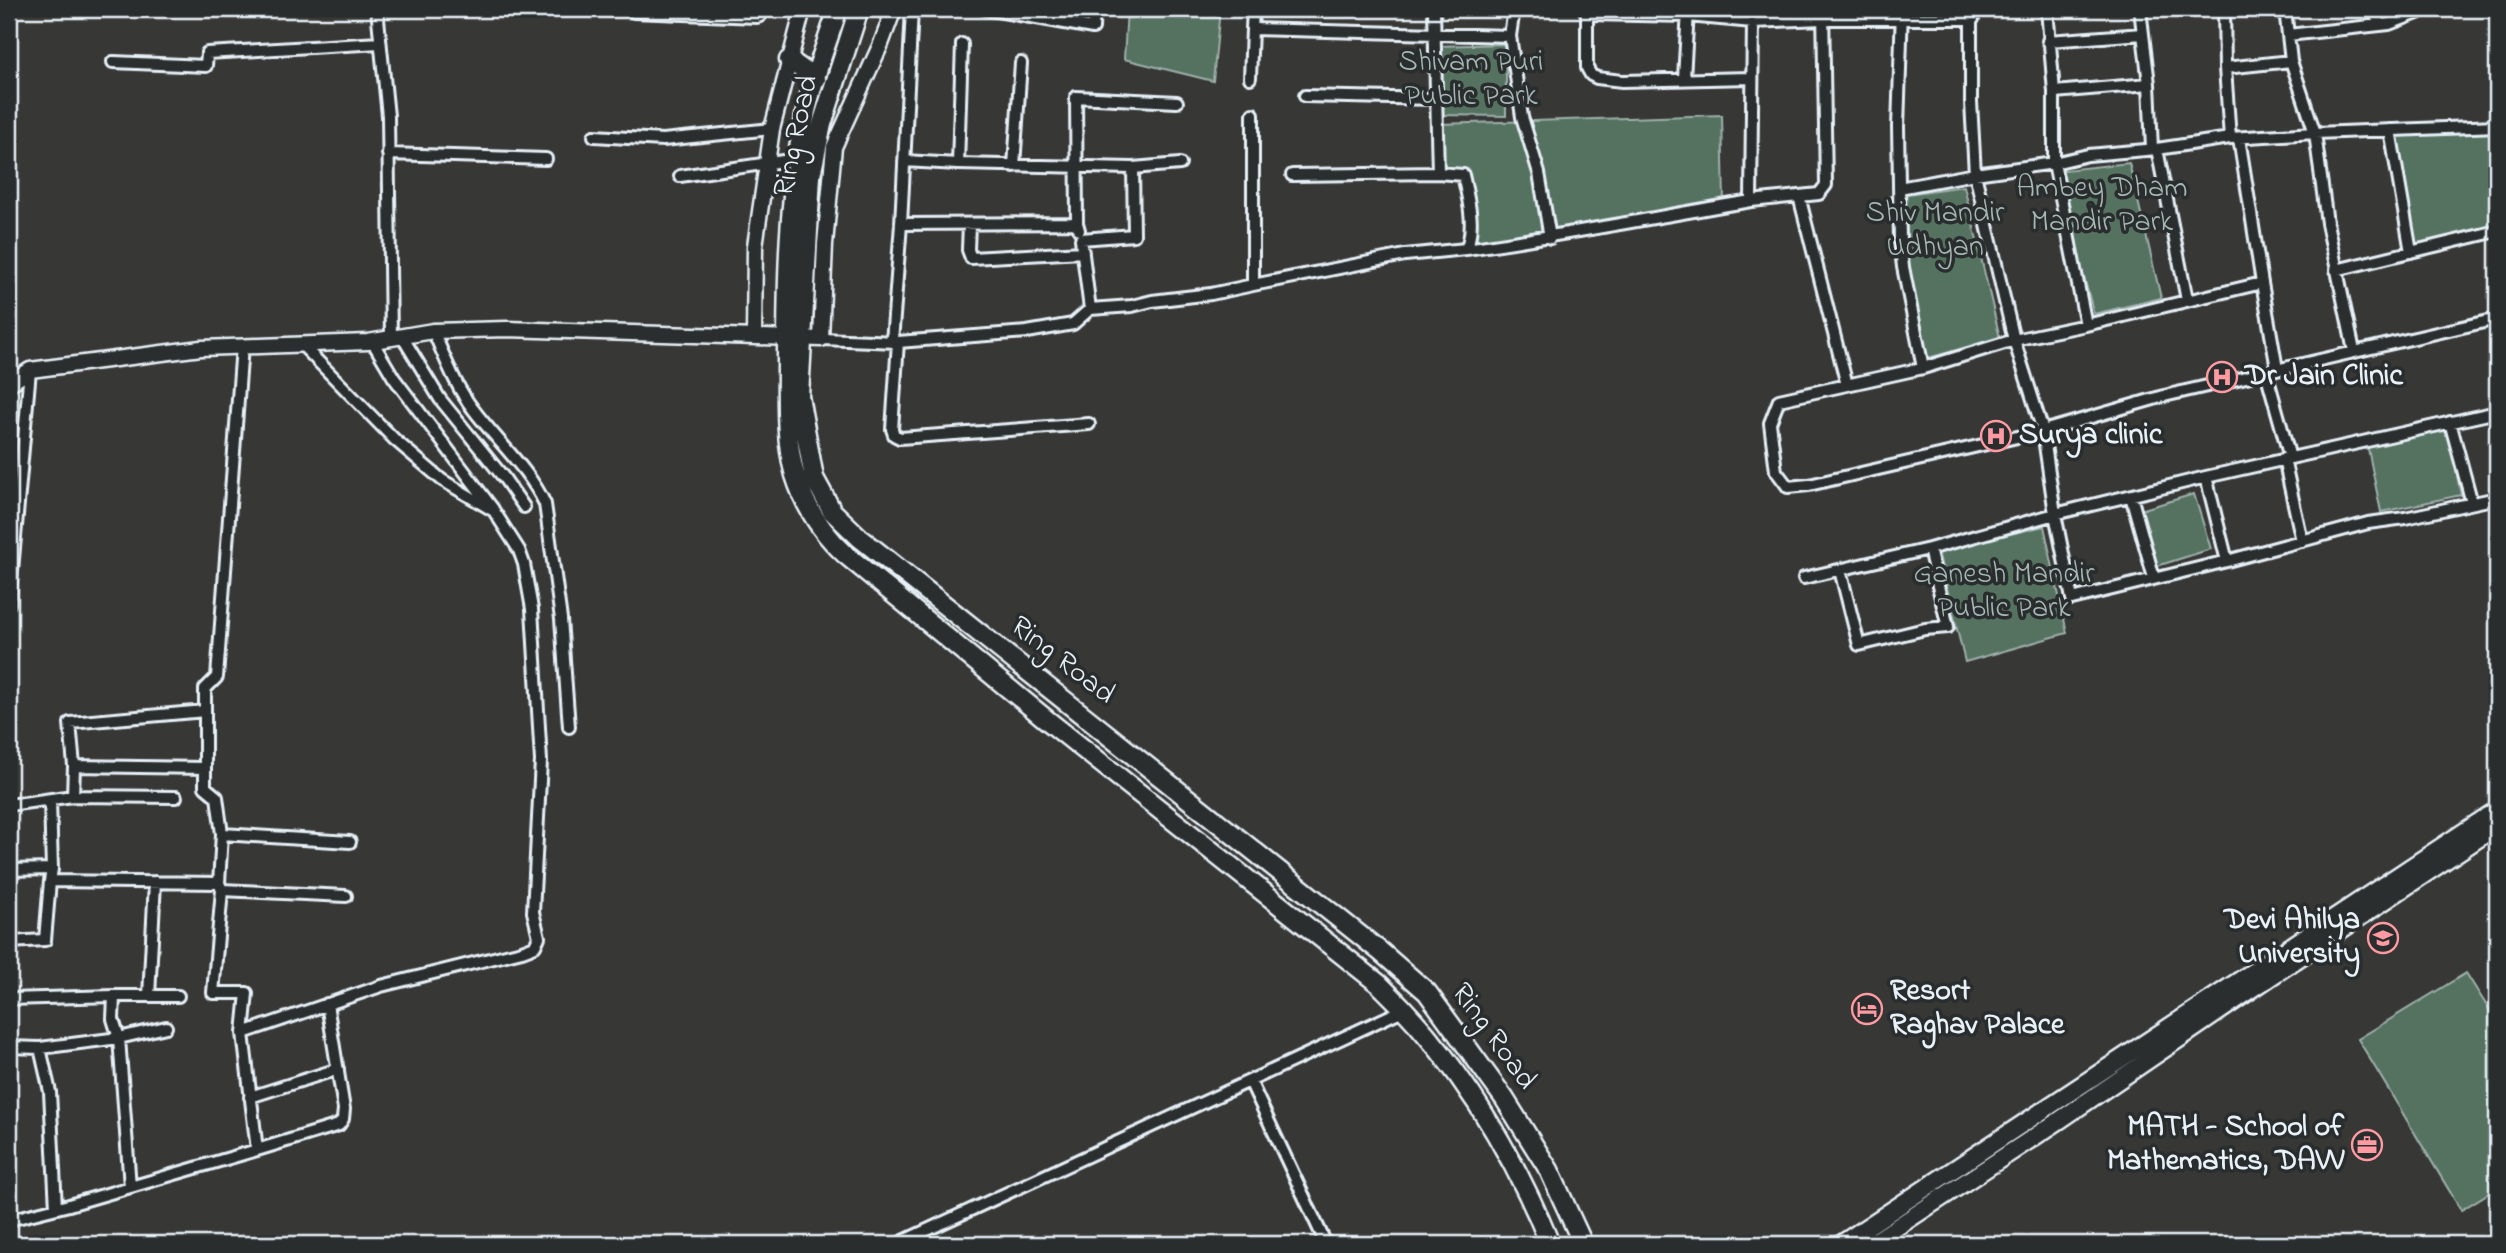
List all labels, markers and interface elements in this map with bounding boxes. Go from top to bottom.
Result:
park label: Shivam Puri Public Park [1399,41,1543,119]
street label: Ring Road [763,71,831,201]
park label: Ambey Dham Mandir Park [2017,167,2187,245]
park label: Shiv Mandir Udhyan [1866,192,2005,270]
place label: Dr Jain Clinic [2243,355,2403,399]
hospital icon: Dr Jain Clinic [2205,360,2239,394]
place label: Surya clinic [2019,414,2163,458]
hospital icon: Surya clinic [1979,419,2013,453]
park label: Ganesh Mandir Public Park [1913,553,2095,631]
street label: Ring Road [1000,606,1124,716]
place label: Devi Ahilya University [2222,899,2360,977]
school or university icon: Devi Ahilya University [2366,921,2400,955]
place label: Resort Raghav Palace [1890,970,2066,1049]
street label: Ring Road [1439,974,1547,1100]
hotel icon: Resort Raghav Palace [1850,992,1884,1026]
place label: MATH - School of Mathematics, DAVV [2107,1106,2345,1184]
office icon: MATH - School of Mathematics, DAVV [2350,1128,2384,1162]

